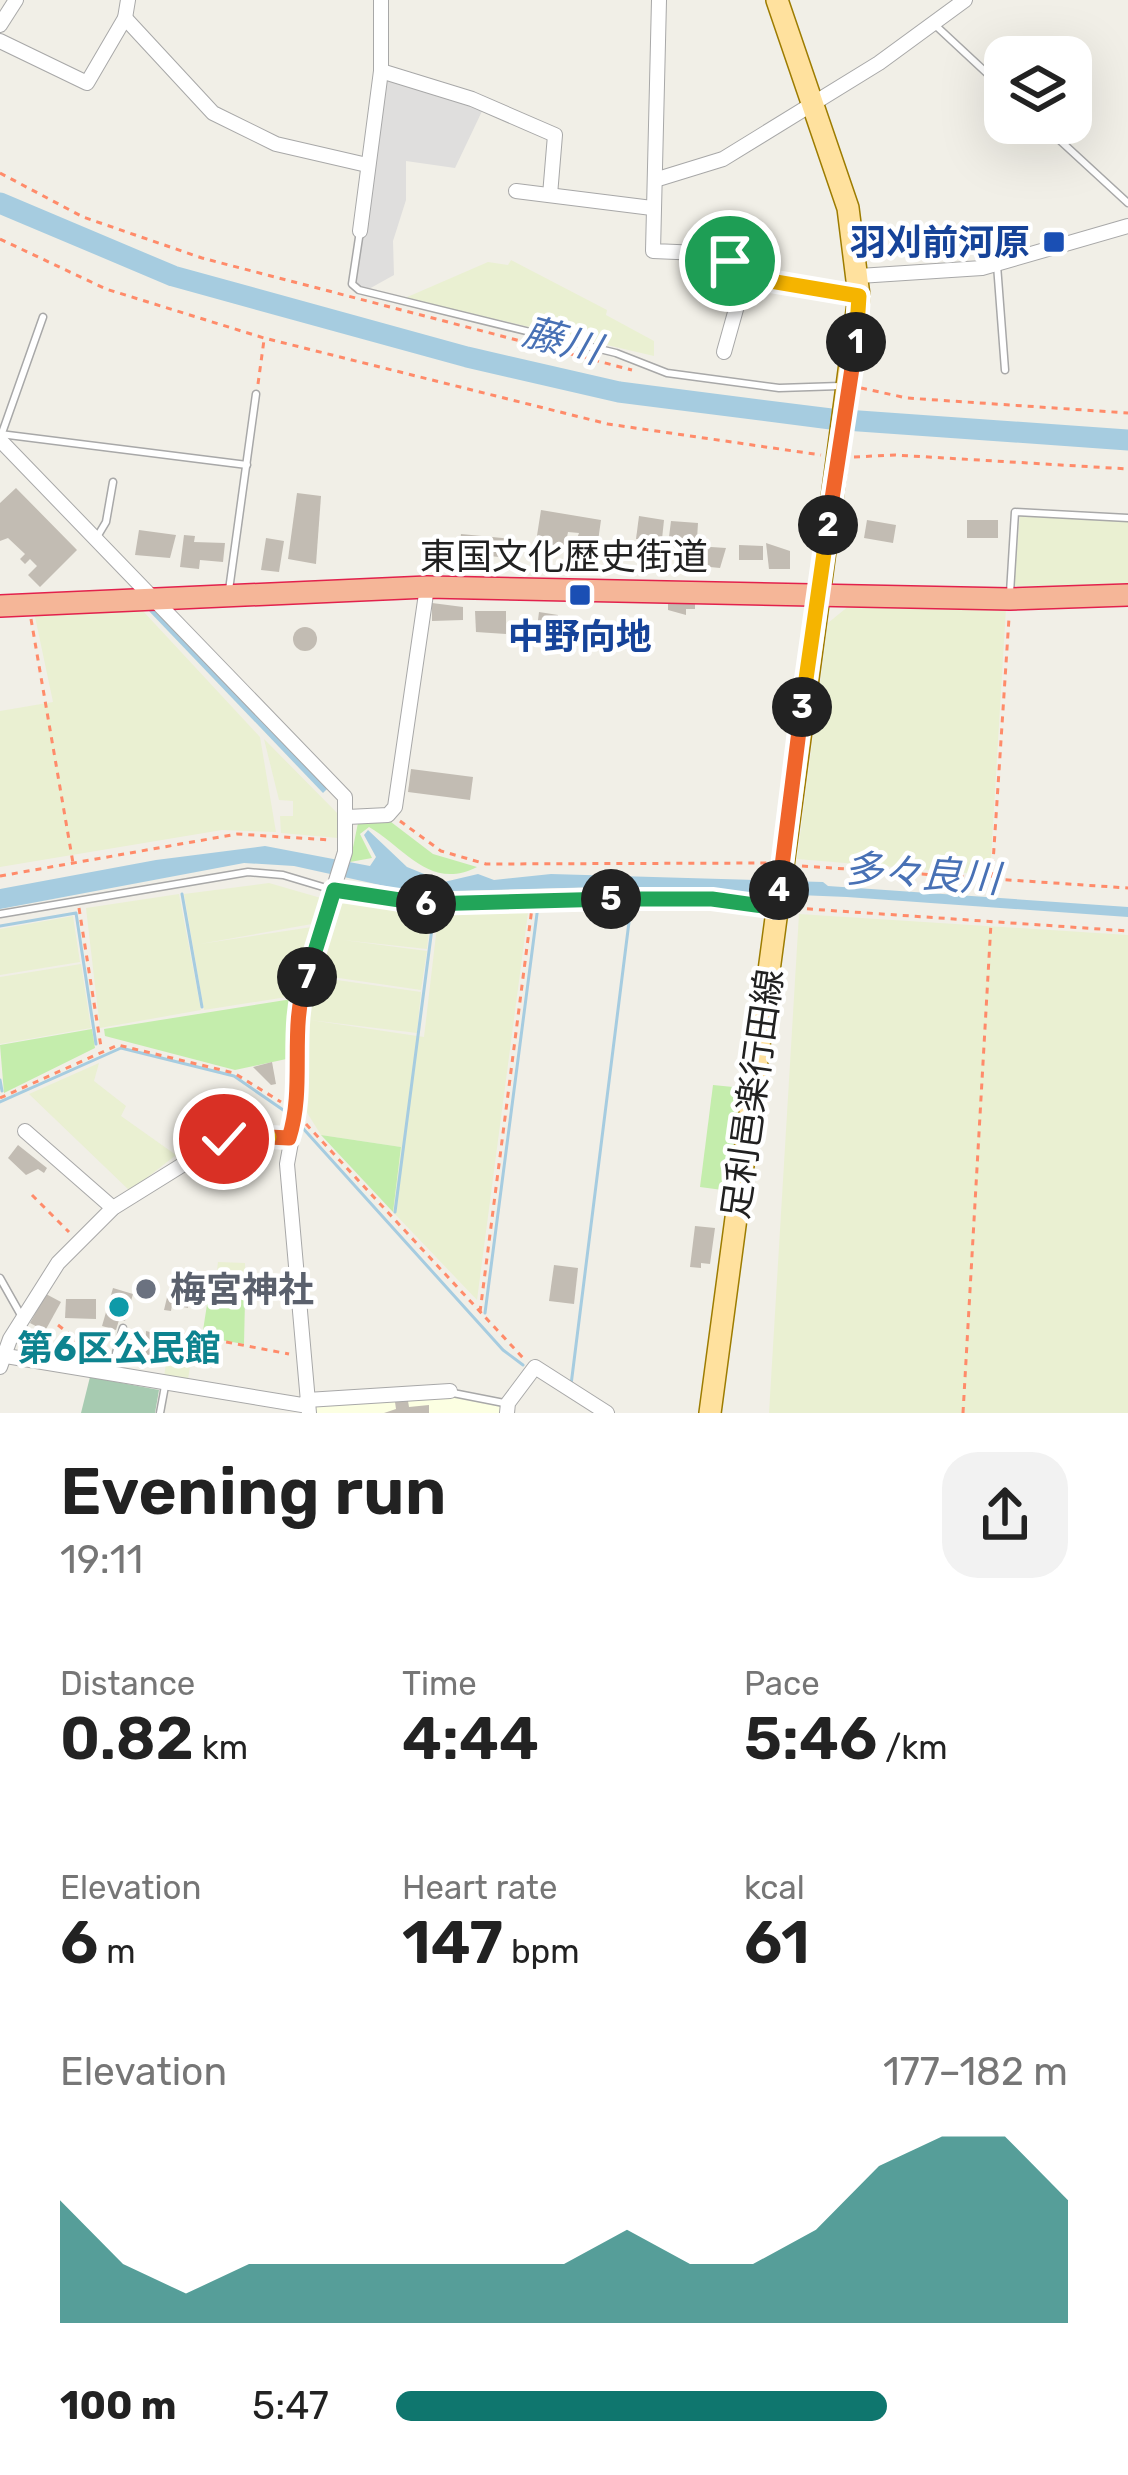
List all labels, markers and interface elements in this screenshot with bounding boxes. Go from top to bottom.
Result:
map controls [984,36,1092,144]
button: layers [984,36,1092,144]
pin [679,210,781,312]
place label: 羽刈前河原 [850,221,1030,264]
icon: arrive [697,228,763,294]
marker: 羽刈前河原 [1041,229,1067,255]
water label: 藤川 [518,309,609,374]
pin: 1 [826,312,886,372]
text: 1 [848,322,864,361]
pin: 2 [798,495,858,555]
text: 2 [817,505,839,544]
street label: 東国文化歴史街道 [420,535,708,578]
marker: 中野向地 [567,582,593,608]
place label: 中野向地 [508,615,652,658]
pin: 3 [772,677,832,737]
text: 3 [791,687,813,726]
water label: 多々良川 [843,846,1005,903]
pin: 4 [749,860,809,920]
pin: 5 [581,869,641,929]
text: 4 [768,870,790,909]
pin: 6 [396,874,456,934]
text: 5 [600,879,622,918]
text: 6 [415,884,437,923]
pin: 7 [277,947,337,1007]
text: 7 [298,957,316,996]
street label: 足利邑楽行田線 [714,966,791,1222]
pin [173,1088,275,1190]
icon: check [191,1106,257,1172]
place label: 梅宮神社 [170,1268,314,1311]
marker: 梅宮神社 [133,1276,159,1302]
marker: 第6区公民館 [106,1294,132,1320]
place label: 第6区公民館 [17,1327,221,1370]
text: Evening run [60,1452,446,1531]
button: share [942,1452,1068,1578]
text: 19:11 [60,1537,143,1583]
text: Distance [60,1664,195,1703]
text: Time [402,1664,477,1703]
text: Pace [744,1664,820,1703]
text: 0.82 [60,1703,194,1774]
text: 4:44 [402,1703,539,1774]
text: 5:46 [744,1703,877,1774]
text: km [194,1728,248,1767]
text: /km [877,1728,948,1767]
text: Elevation [60,1868,201,1907]
text: Heart rate [402,1868,558,1907]
text: kcal [744,1868,805,1907]
text: 6 [60,1907,98,1978]
text: 147 [402,1907,503,1978]
text: 61 [744,1907,810,1978]
text: m [98,1932,136,1971]
text: bpm [503,1932,580,1971]
text: Elevation [60,2049,227,2095]
text: 177–182 m [883,2049,1068,2095]
text: 100 m [60,2383,176,2429]
text: 5:47 [252,2383,329,2429]

